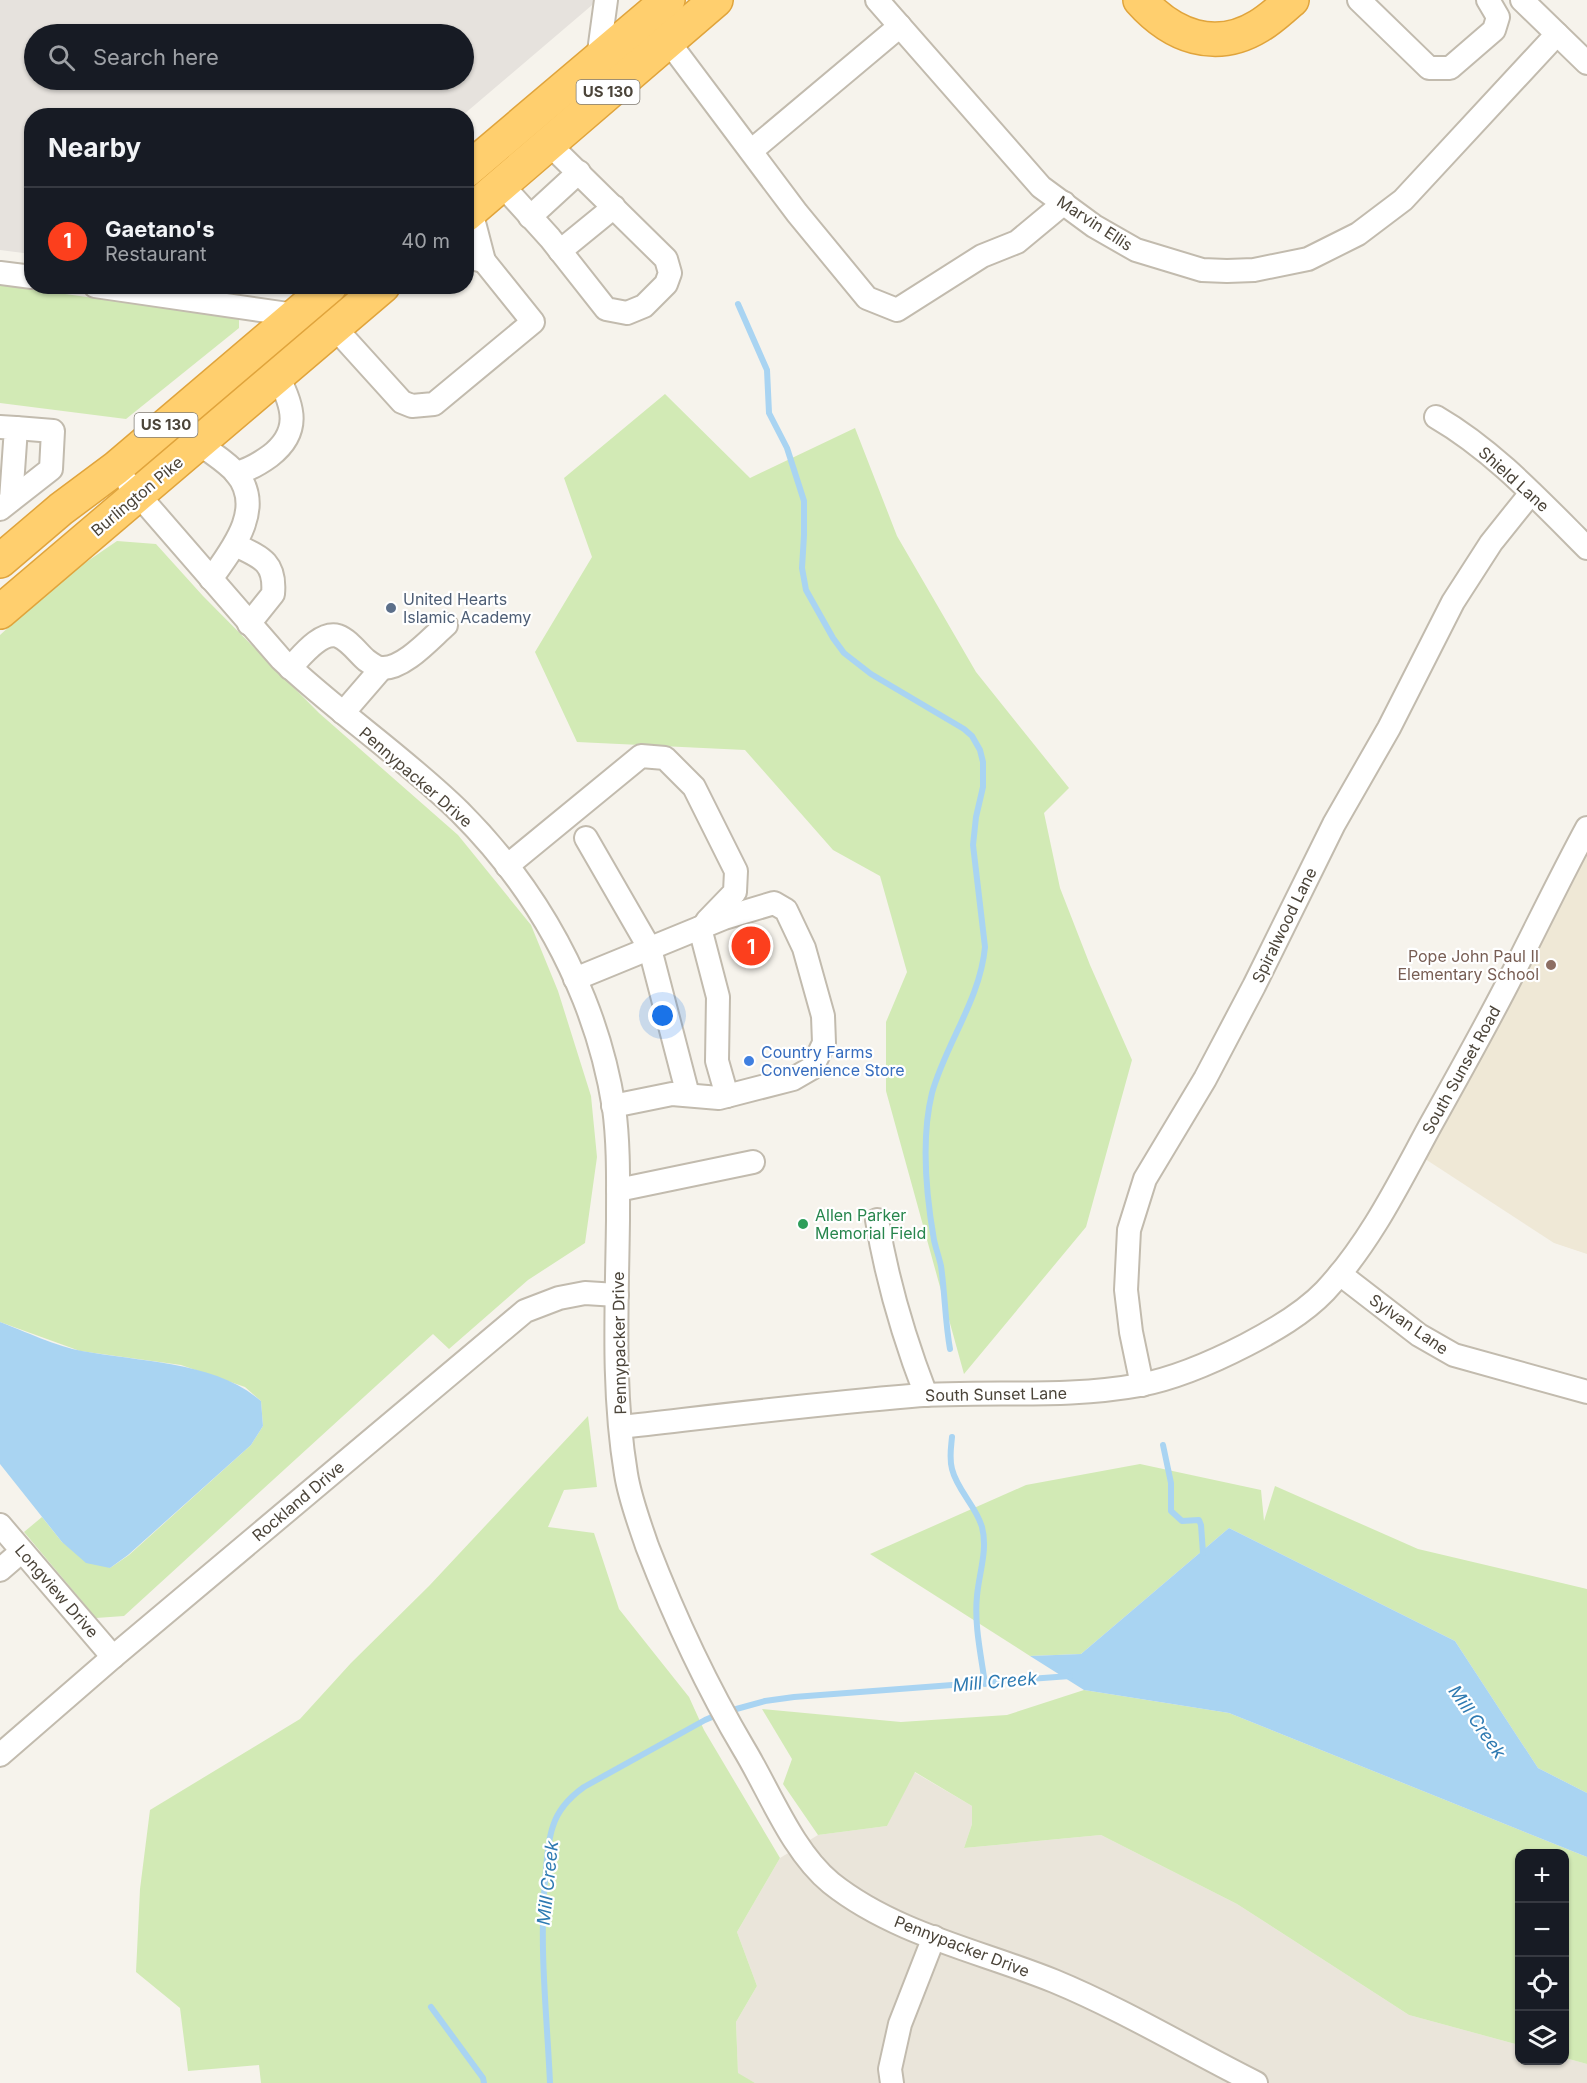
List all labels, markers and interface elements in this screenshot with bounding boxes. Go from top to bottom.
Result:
search box [24,24,474,90]
icon: search [45,41,78,74]
text: Search here [93,44,219,70]
road number: US 130 [576,80,640,104]
text: Nearby [48,132,141,163]
street label: Marvin Ellis [1053,191,1137,255]
text: Gaetano's [105,216,215,242]
text: 1 [63,229,72,253]
text: 40 m [401,229,450,253]
text: Restaurant [105,242,207,266]
road number: US 130 [134,413,198,437]
street label: Shield Lane [1475,442,1553,516]
street label: Burlington Pike [87,452,187,540]
place label: United Hearts Islamic Academy [403,589,531,627]
marker: United Hearts Islamic Academy [384,601,398,615]
street label: Pennypacker Drive [355,722,477,832]
street label: Spiralwood Lane [1247,864,1321,986]
pin: 1 [732,924,771,968]
place label: Pope John Paul II Elementary School [1397,946,1539,984]
marker: Pope John Paul II Elementary School [1544,958,1558,972]
your location [648,1001,677,1030]
street label: South Sunset Road [1417,1002,1505,1138]
place label: Country Farms Convenience Store [761,1042,905,1080]
marker: Country Farms Convenience Store [742,1054,756,1068]
place label: Allen Parker Memorial Field [815,1205,926,1243]
marker: Allen Parker Memorial Field [796,1217,810,1231]
street label: Pennypacker Drive [608,1271,630,1415]
street label: Sylvan Lane [1366,1289,1452,1359]
street label: South Sunset Lane [925,1383,1067,1405]
street label: Rockland Drive [248,1457,348,1545]
street label: Longview Drive [11,1540,103,1642]
water label: Mill Creek [952,1667,1039,1696]
water label: Mill Creek [1445,1681,1511,1763]
water label: Mill Creek [533,1839,562,1926]
map controls [1515,1849,1569,2065]
button: + [1515,1849,1569,1903]
button: − [1515,1903,1569,1957]
street label: Pennypacker Drive [892,1911,1032,1981]
button: locate [1515,1957,1569,2011]
button: layers [1515,2011,1569,2065]

